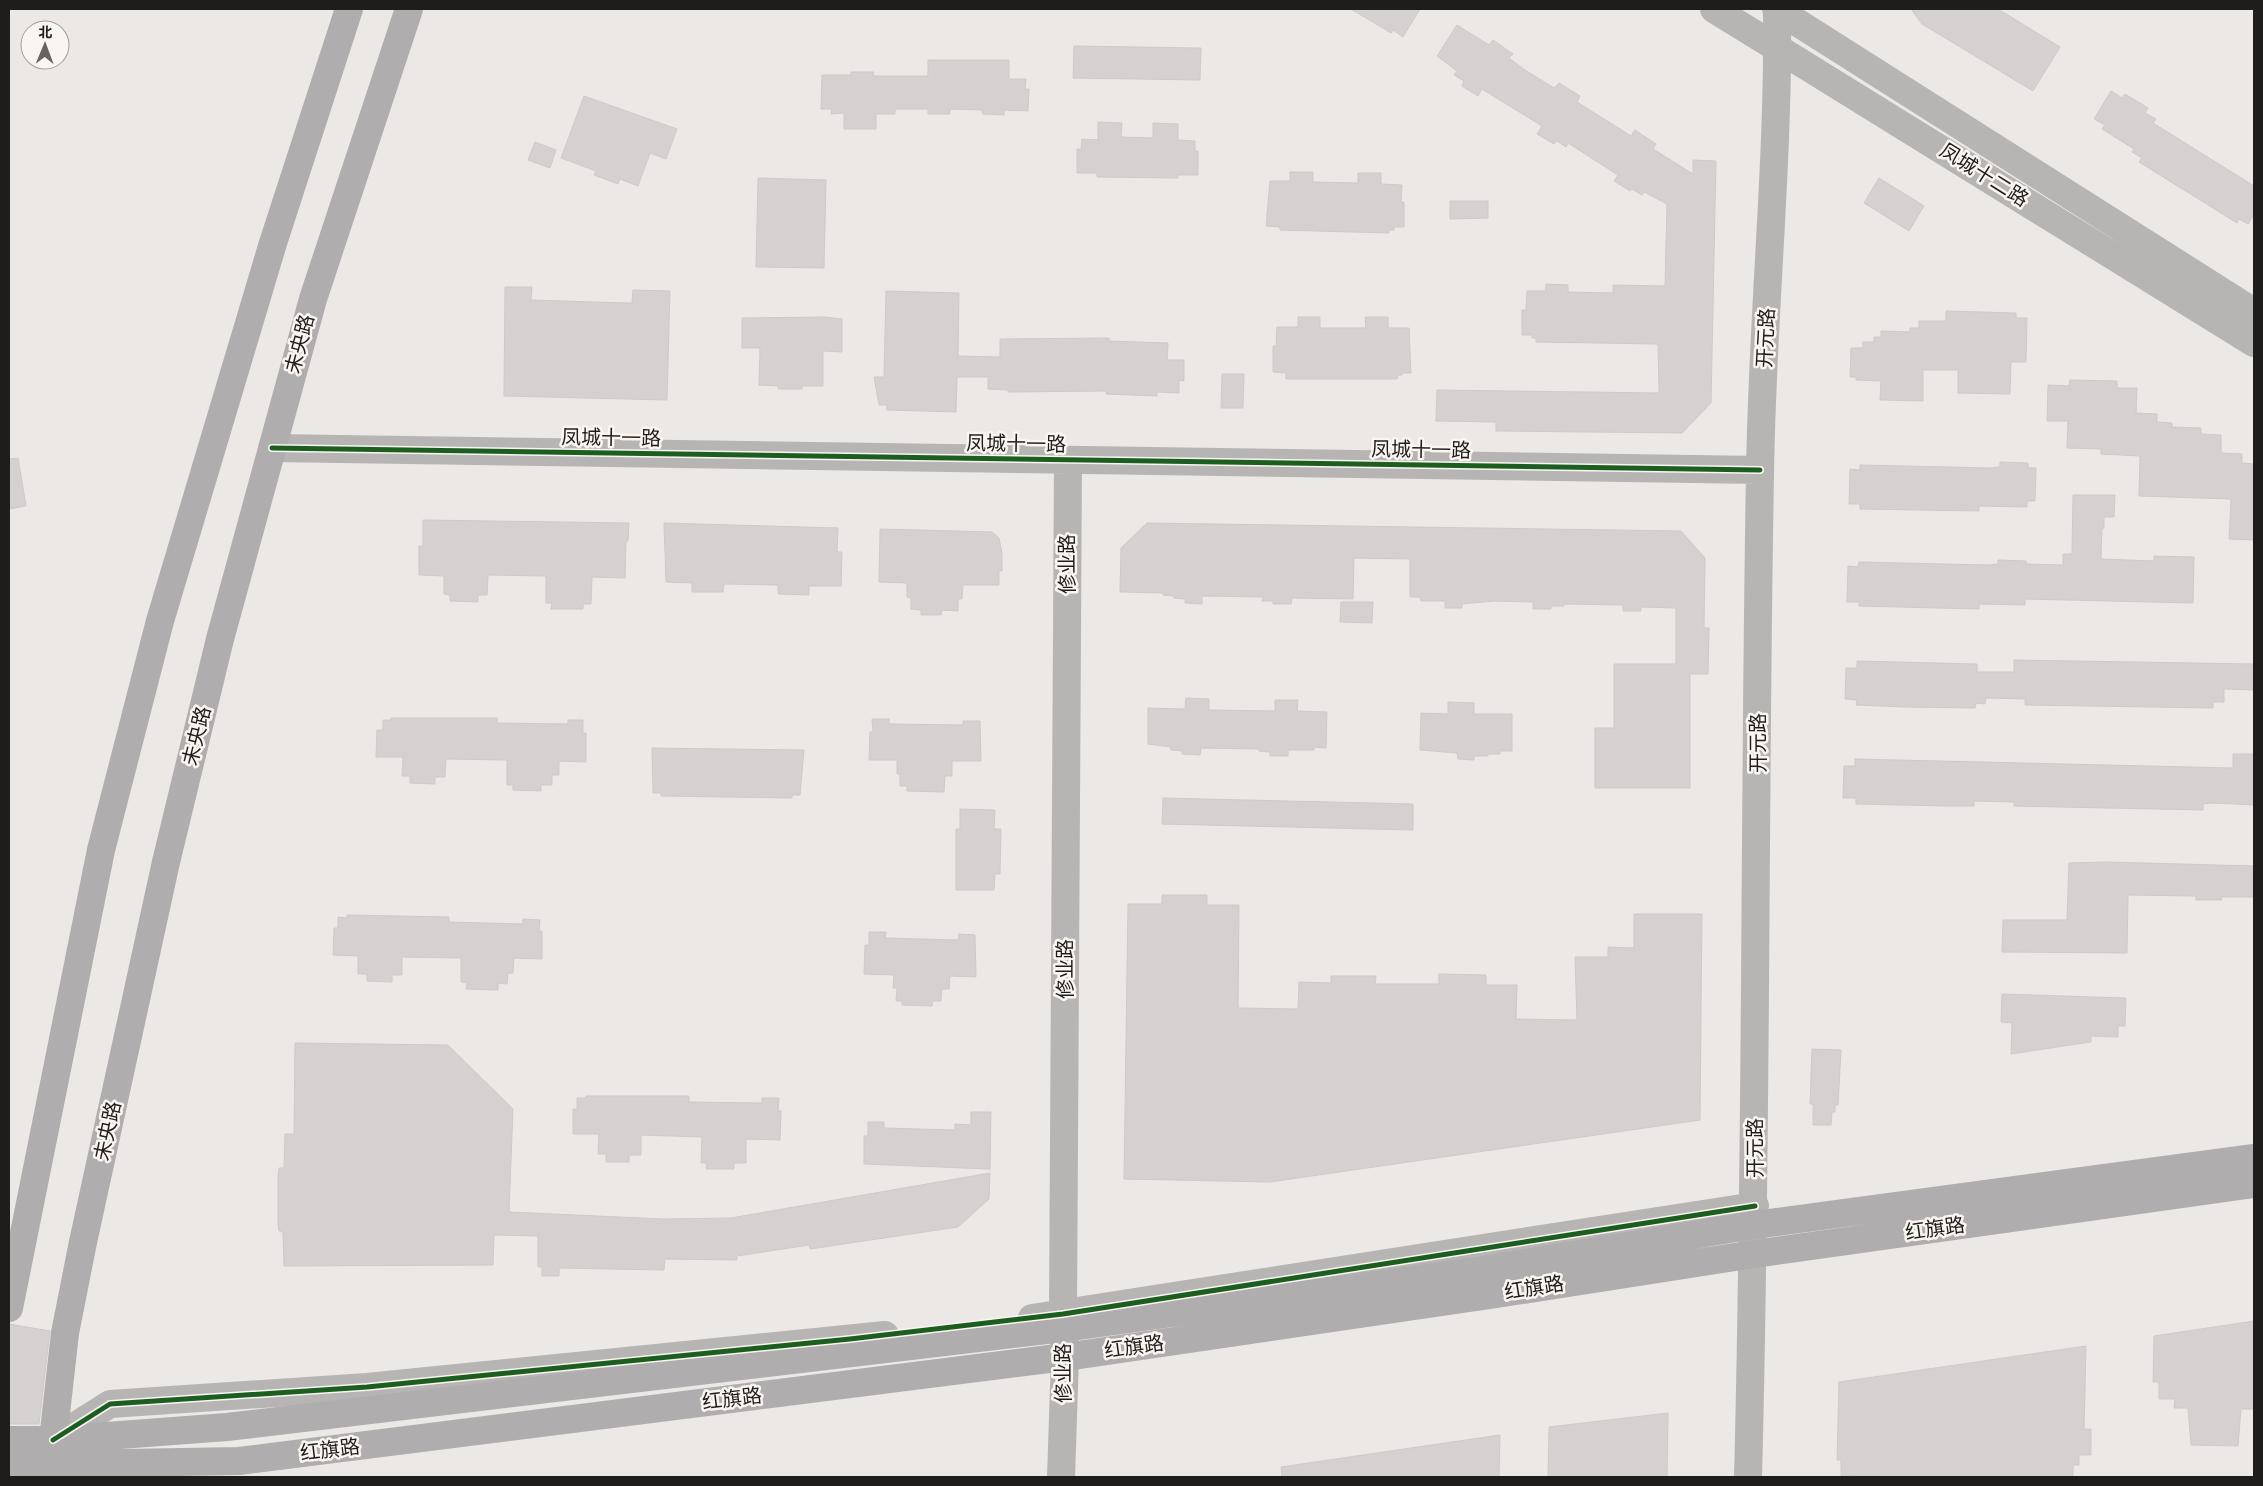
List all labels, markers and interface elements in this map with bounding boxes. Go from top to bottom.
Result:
north arrow [20,20,70,70]
text: 北 [38,22,52,42]
street label: 凤城十二路 [1934,136,2034,214]
street label: 开元路 [1750,307,1782,369]
street label: 未央路 [278,311,322,377]
street label: 凤城十一路 [561,423,661,453]
street label: 凤城十一路 [966,429,1066,459]
street label: 凤城十一路 [1371,435,1471,465]
street label: 修业路 [1053,534,1082,594]
street label: 未央路 [176,703,218,769]
street label: 开元路 [1744,713,1773,773]
street label: 修业路 [1051,939,1080,999]
street label: 未央路 [88,1099,128,1163]
street label: 开元路 [1741,1118,1770,1178]
street label: 红旗路 [1903,1210,1967,1248]
street label: 红旗路 [1502,1269,1566,1307]
street label: 红旗路 [1102,1328,1166,1366]
street label: 修业路 [1049,1343,1078,1403]
street label: 红旗路 [700,1381,764,1417]
street label: 红旗路 [298,1432,362,1468]

